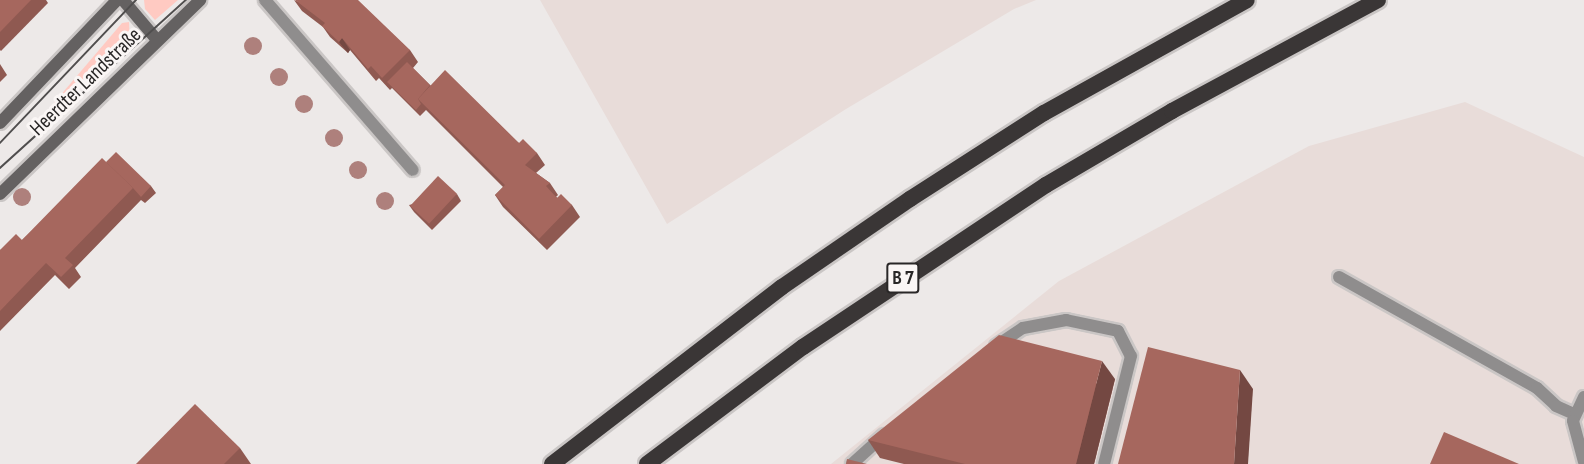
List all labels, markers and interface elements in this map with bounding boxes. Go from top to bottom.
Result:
street label: Heerdter Landstraße [25,23,147,141]
road number: B 7 [885,261,921,295]

